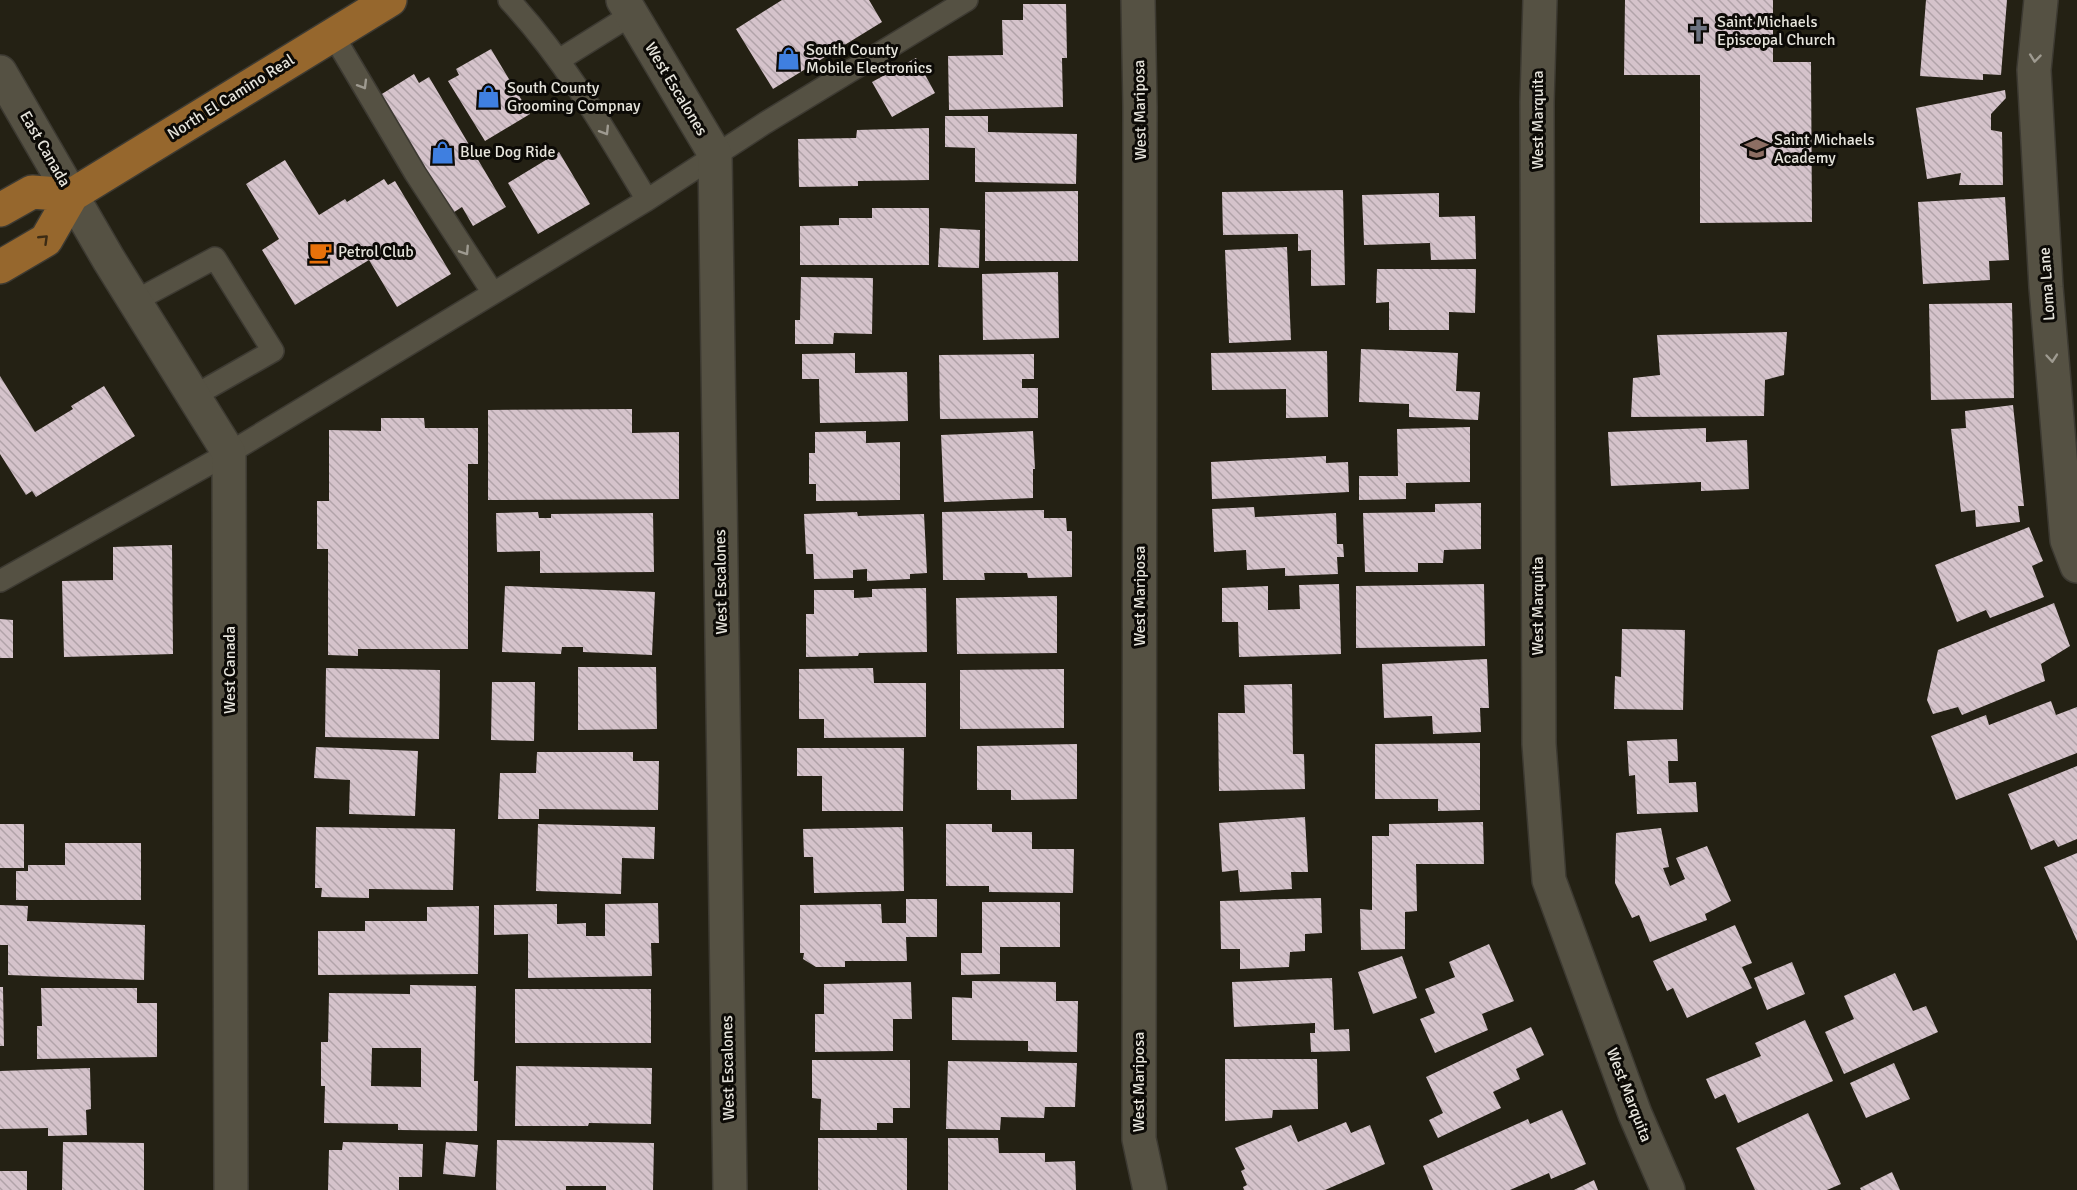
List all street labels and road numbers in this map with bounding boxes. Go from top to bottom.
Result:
street label: West Escalones [640,39,712,139]
street label: North El Camino Real [164,50,298,144]
street label: West Mariposa [1129,60,1151,160]
street label: West Marquita [1528,71,1548,170]
street label: East Canada [15,108,75,190]
street label: Loma Lane [2034,247,2060,321]
street label: West Escalones [710,529,732,635]
street label: West Mariposa [1130,546,1150,646]
street label: West Marquita [1528,557,1548,656]
street label: West Canada [220,626,240,714]
street label: West Escalones [717,1015,739,1121]
street label: West Mariposa [1129,1032,1149,1132]
street label: West Marquita [1602,1045,1656,1145]

